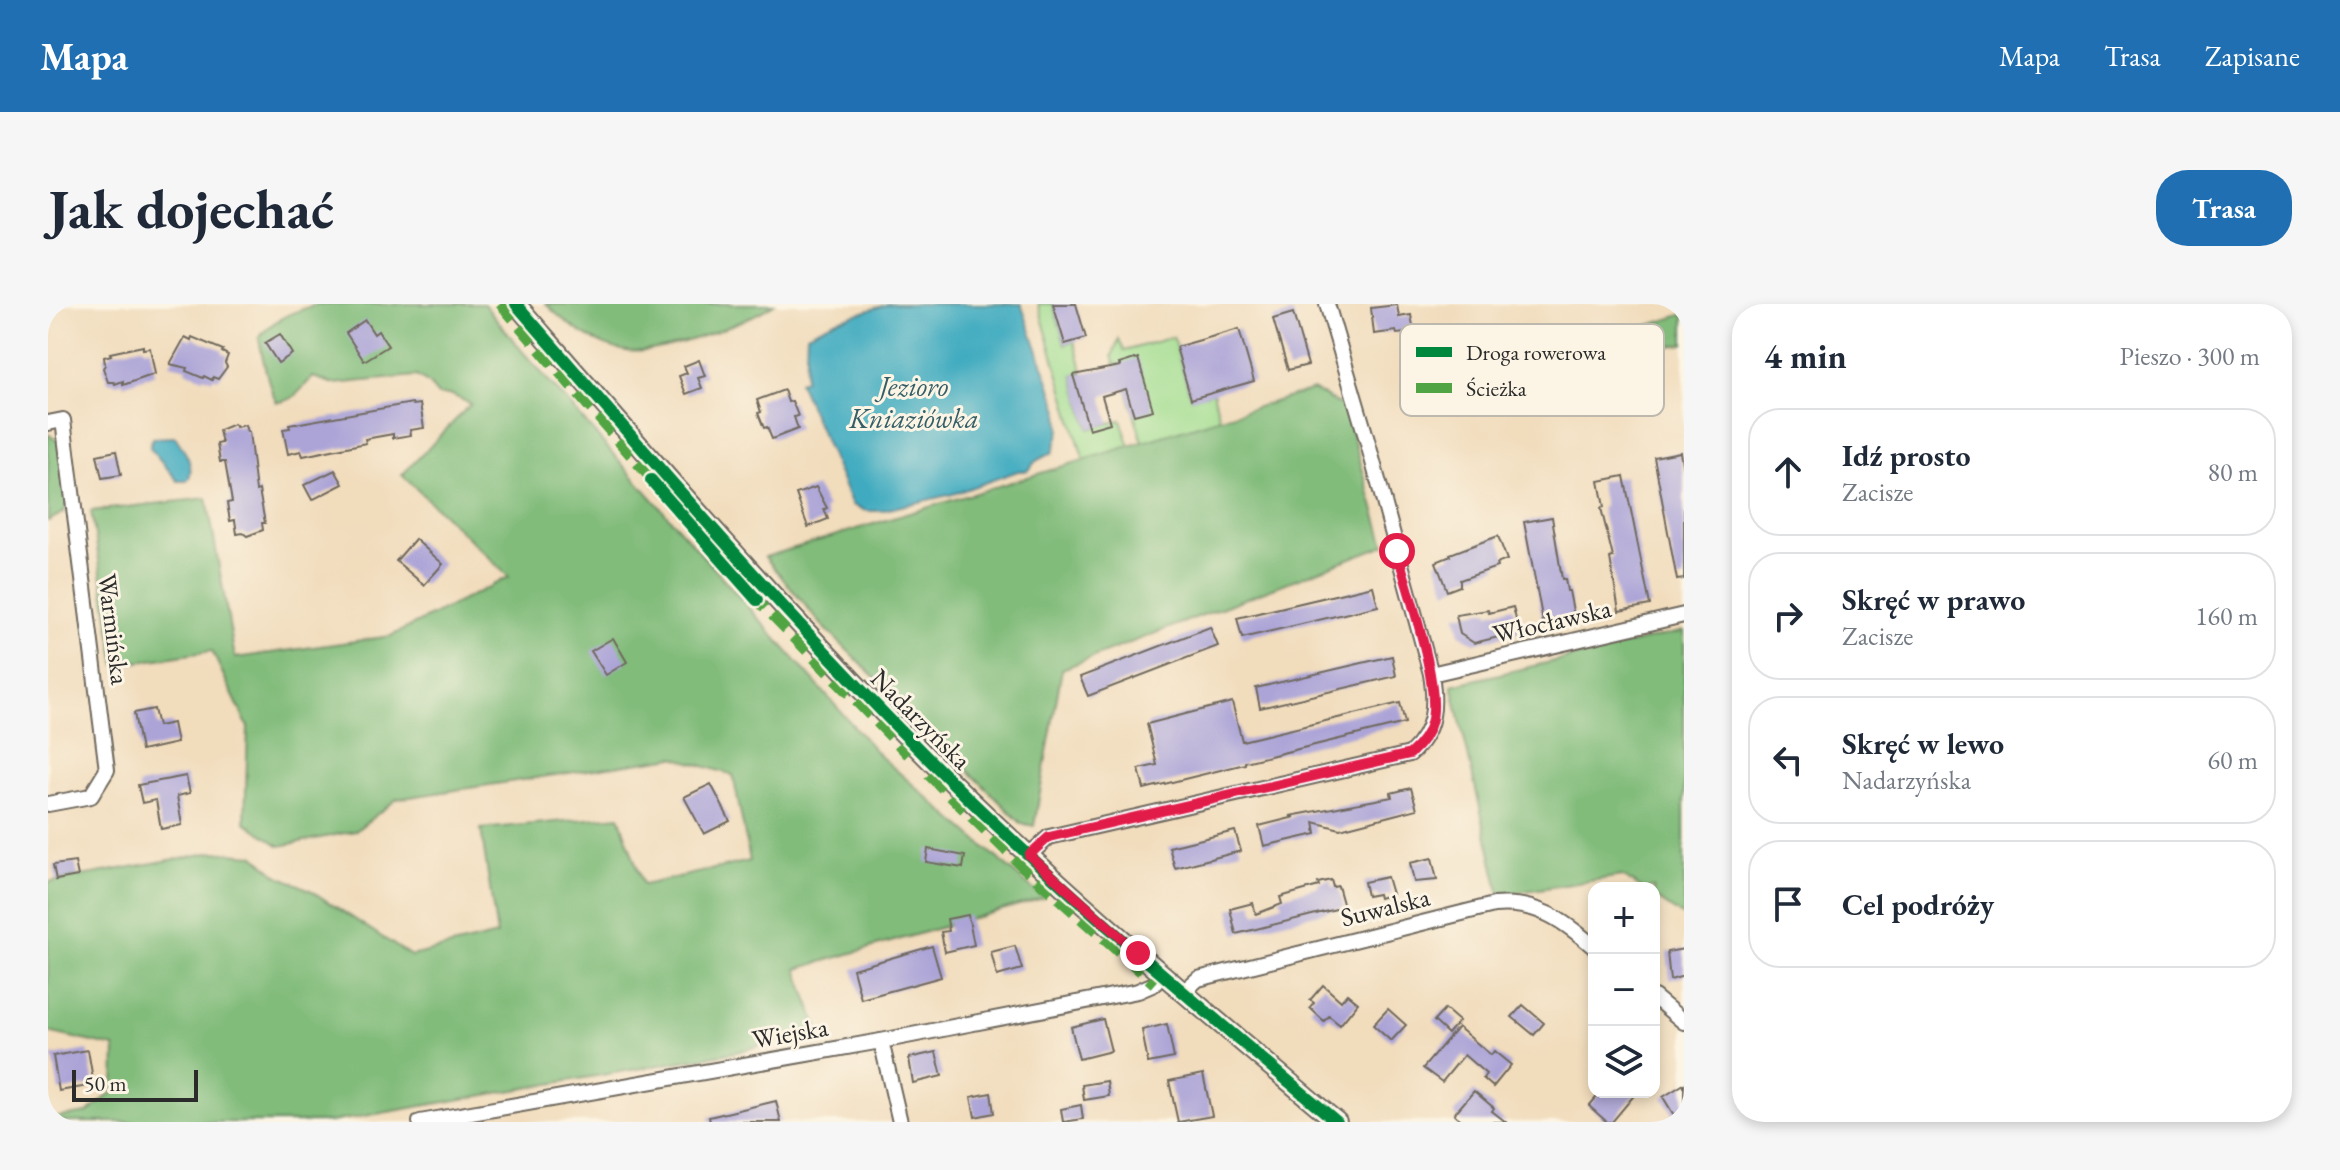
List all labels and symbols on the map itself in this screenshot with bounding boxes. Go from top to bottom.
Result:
legend [1400,324,1664,416]
text: Droga rowerowa [1466,338,1606,367]
water label: Jezioro Kniaziówka [848,368,979,436]
text: Ścieżka [1466,374,1527,403]
route start [1379,533,1415,569]
street label: Warmińska [90,572,138,687]
street label: Włocławska [1489,591,1615,651]
street label: Nadarzyńska [863,661,979,777]
street label: Suwalska [1337,879,1434,934]
route end [1120,935,1156,971]
street label: Wiejska [749,1009,831,1056]
scale bar [72,1066,198,1102]

